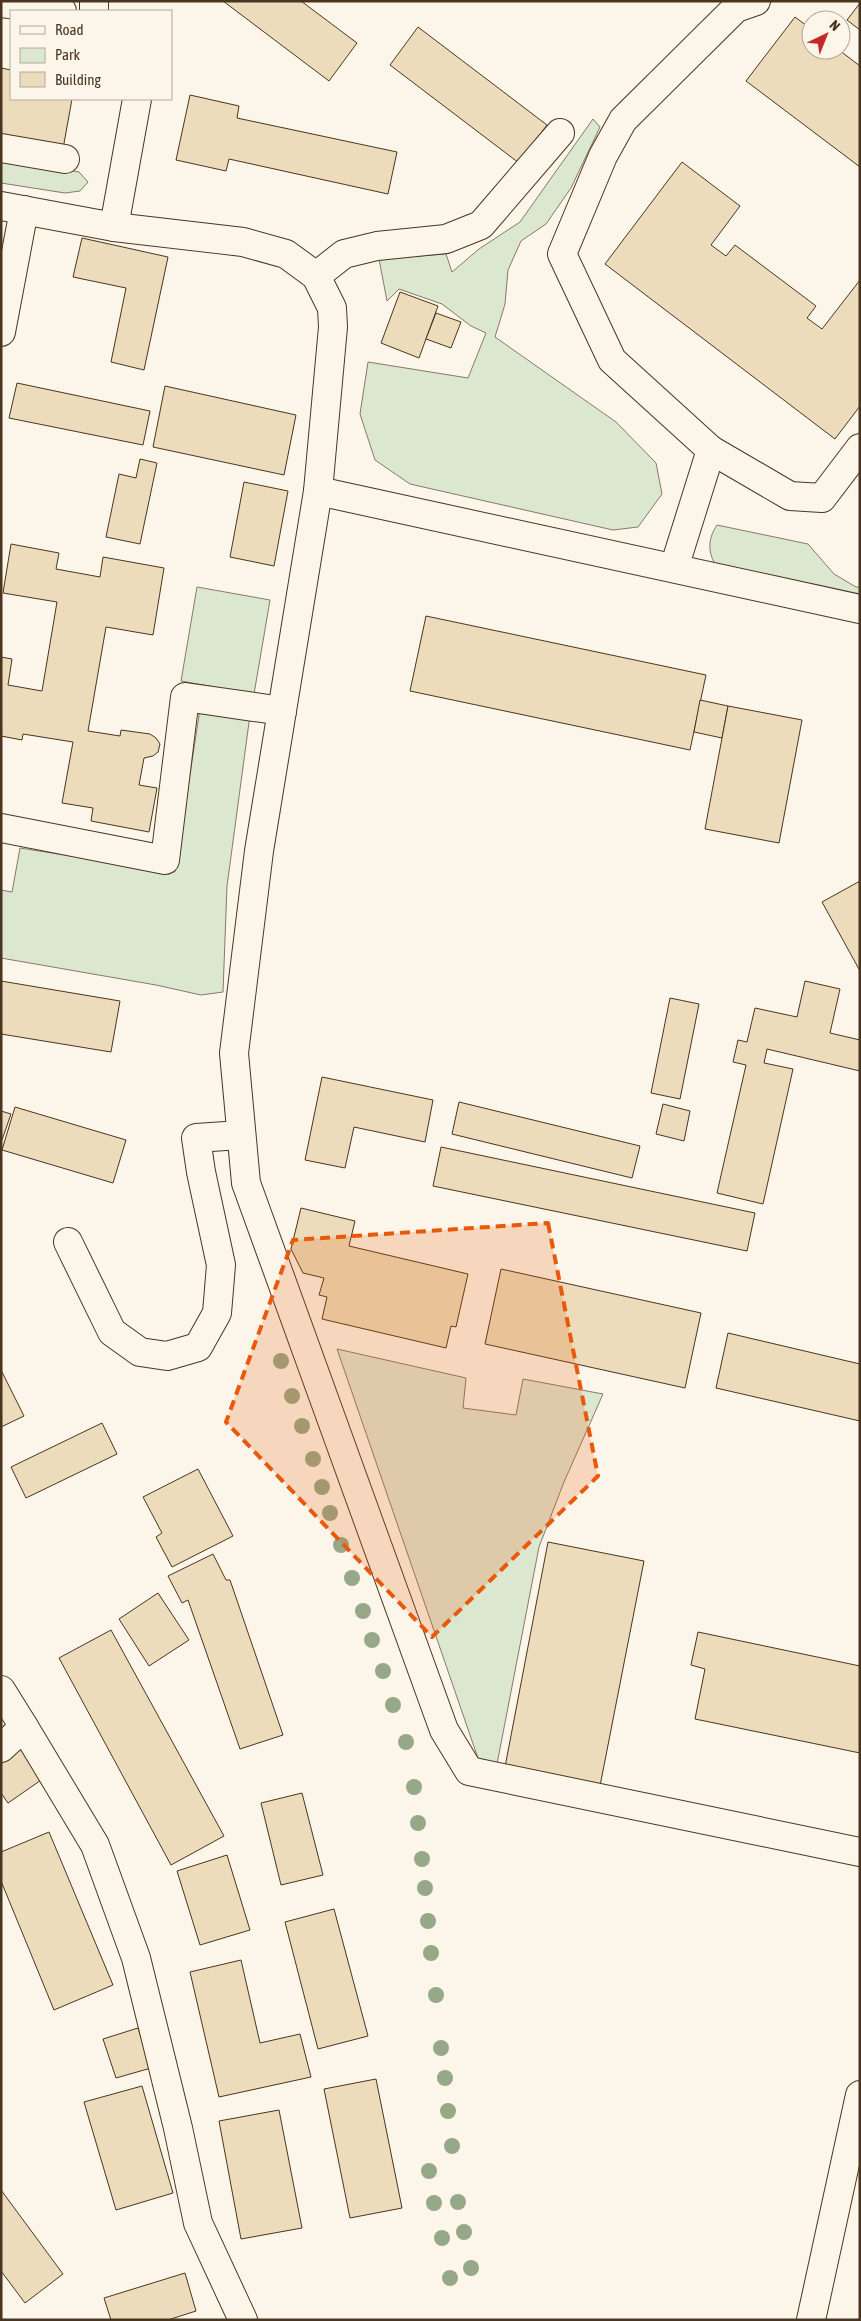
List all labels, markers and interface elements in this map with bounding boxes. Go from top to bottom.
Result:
legend [10,10,172,100]
north arrow [801,10,851,60]
text: N [826,17,843,34]
text: Road [55,21,84,38]
text: Park [55,46,80,63]
text: Building [55,71,101,88]

